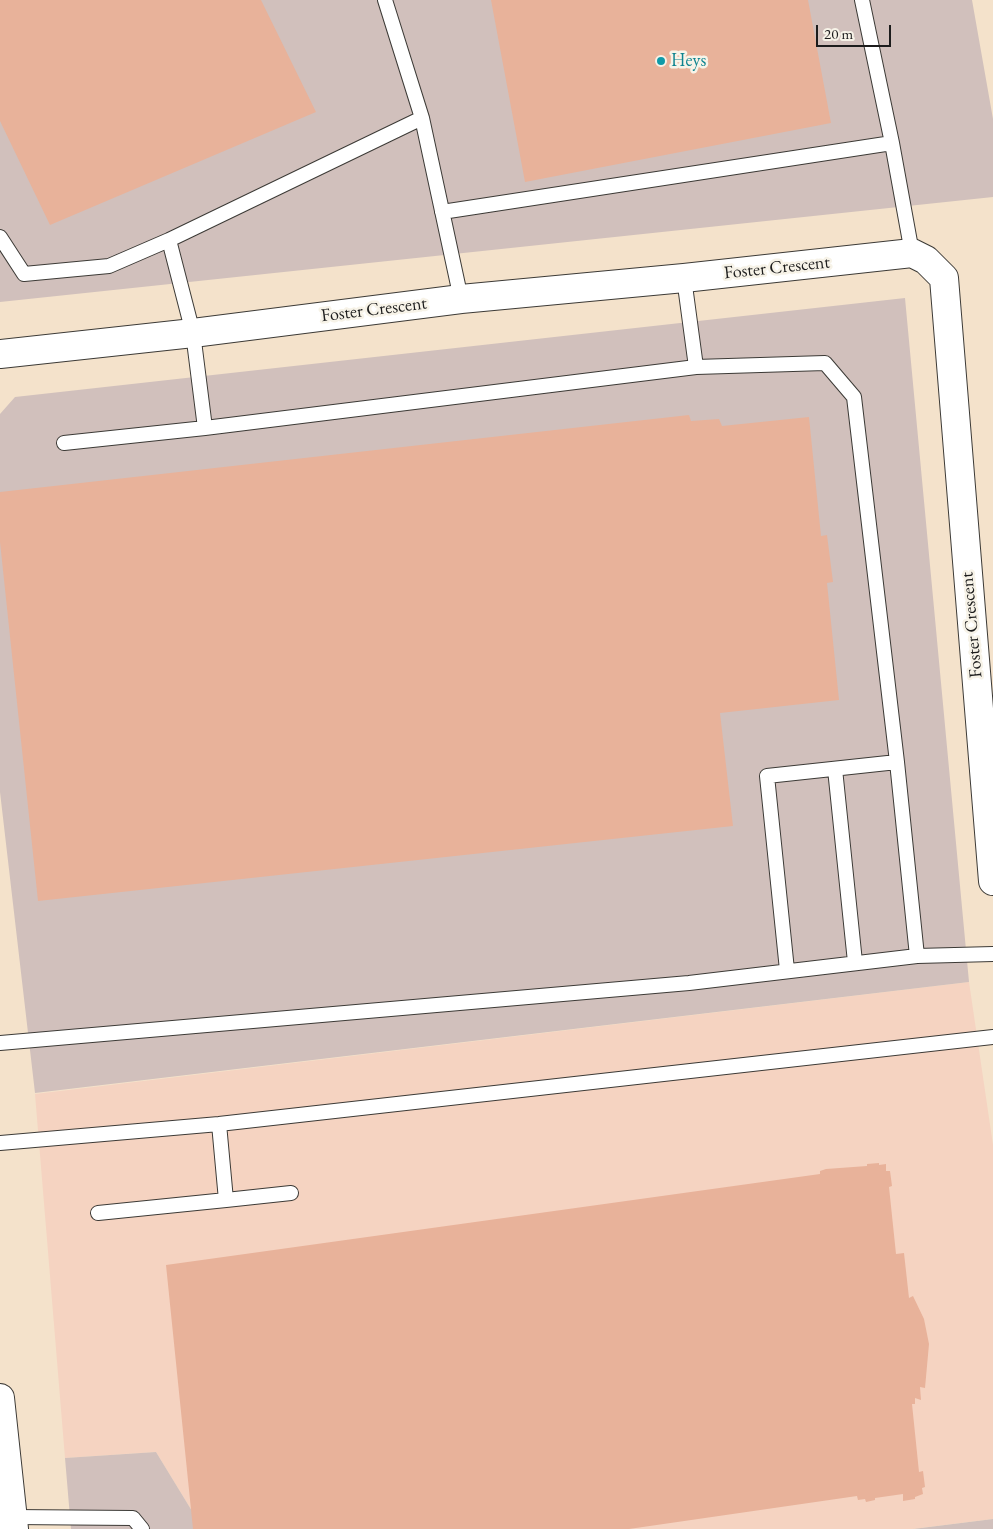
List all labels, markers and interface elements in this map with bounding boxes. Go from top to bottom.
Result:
scale bar [818,15,893,47]
text: 20 m [824,24,853,43]
place label: Heys [671,50,706,72]
marker: Heys [655,55,667,67]
street label: Foster Crescent [723,252,831,284]
street label: Foster Crescent [320,293,428,327]
street label: Foster Crescent [957,571,987,679]

